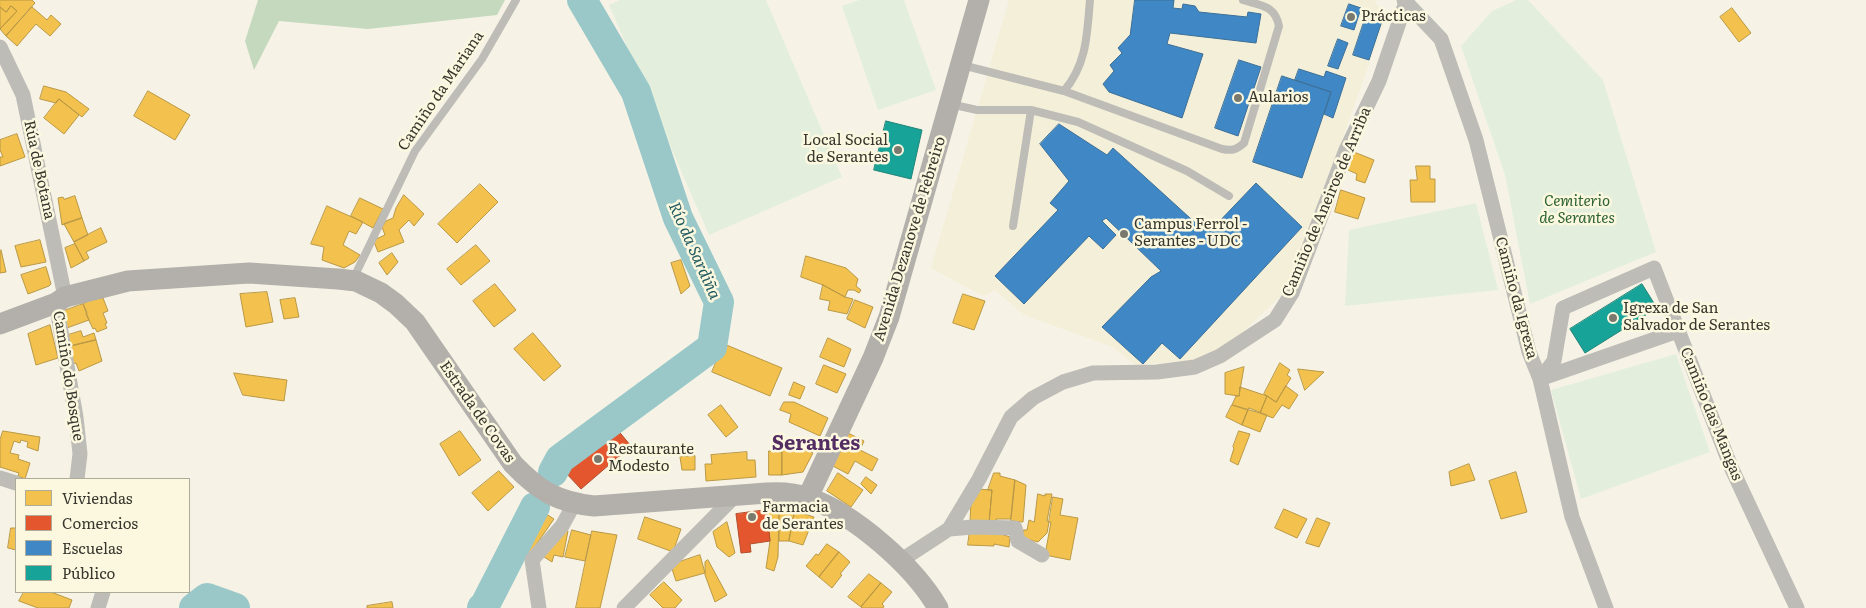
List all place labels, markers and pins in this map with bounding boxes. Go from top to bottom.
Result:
place label: Prácticas [1361,8,1426,26]
marker: Prácticas [1345,11,1357,23]
place label: Aularios [1248,89,1308,107]
marker: Aularios [1232,92,1244,104]
place label: Local Social de Serantes [803,132,888,167]
marker: Local Social de Serantes [892,144,904,156]
place label: Campus Ferrol - Serantes - UDC [1134,216,1247,251]
marker: Campus Ferrol - Serantes - UDC [1118,228,1130,240]
place label: Igrexa de San Salvador de Serantes [1623,300,1770,335]
marker: Igrexa de San Salvador de Serantes [1607,312,1619,324]
place label: Restaurante Modesto [608,441,694,476]
marker: Restaurante Modesto [592,453,604,465]
place label: Farmacia de Serantes [762,499,843,534]
marker: Farmacia de Serantes [746,511,758,523]

